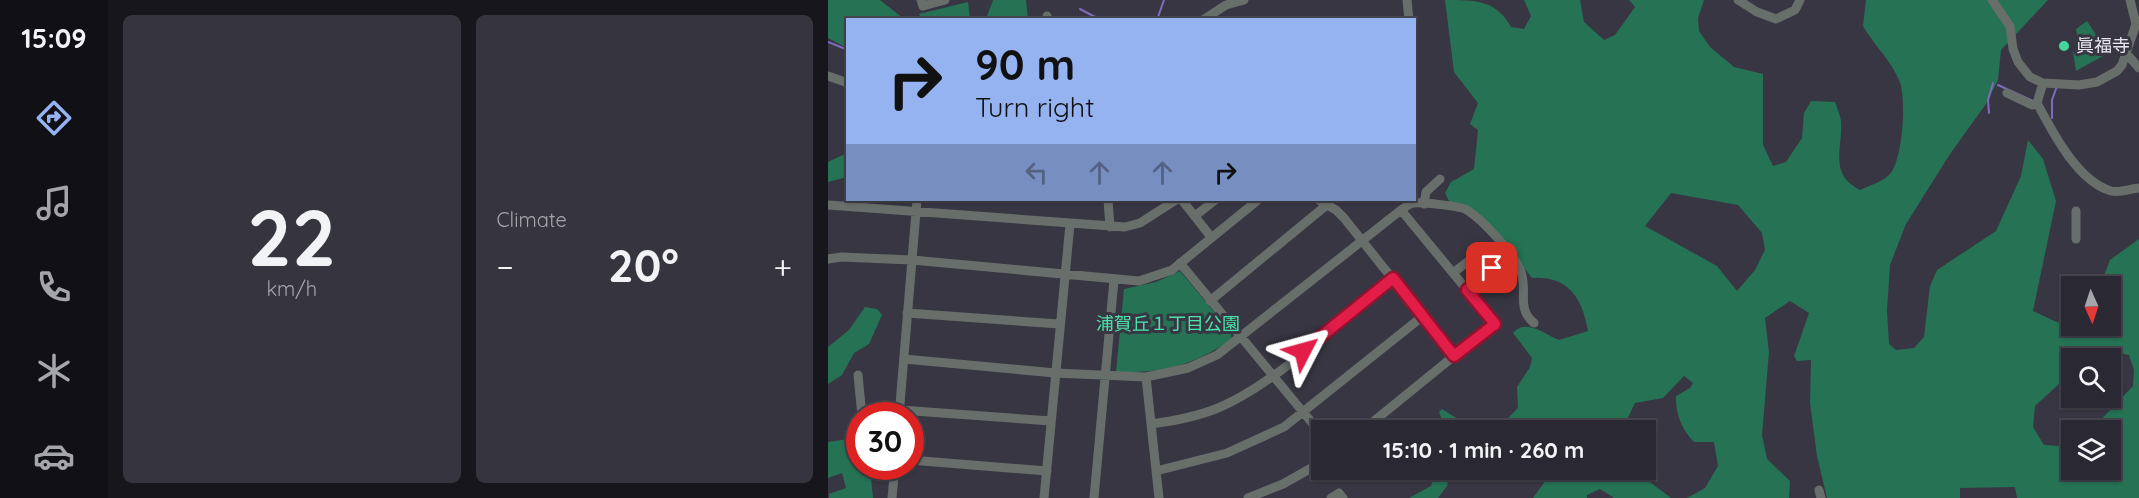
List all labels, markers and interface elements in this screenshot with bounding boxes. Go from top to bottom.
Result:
text: 15:09 [21,21,87,55]
place label: 眞福寺 [2076,34,2130,57]
text: 90 m [975,38,1075,91]
marker: 眞福寺 [2057,39,2071,53]
icon: right [876,42,954,120]
text: Turn right [975,90,1094,124]
icon: directions [33,97,75,139]
icon: left [1020,156,1053,189]
icon: ahead [1083,156,1116,189]
icon: ahead [1146,156,1179,189]
icon: right [1209,156,1242,189]
icon: music [33,182,75,224]
text: 22 [247,188,336,286]
text: Climate [497,207,567,232]
text: 20° [608,237,679,293]
pin [1466,242,1517,293]
text: − [497,246,514,287]
text: + [773,246,792,287]
icon: arrive [1475,251,1508,284]
icon: phone [33,266,75,308]
text: km/h [266,276,317,301]
north arrow [2061,276,2121,336]
map controls [2061,276,2121,480]
park label: 浦賀丘１丁目公園 [1096,312,1240,335]
position arrow [1271,319,1335,383]
button: search [2061,348,2121,408]
icon: climate [33,350,75,392]
speed limit sign: 30 [846,402,924,480]
button: layers [2061,420,2121,480]
icon: car [33,435,75,477]
text: 15:10 · 1 min · 260 m [1383,436,1584,464]

